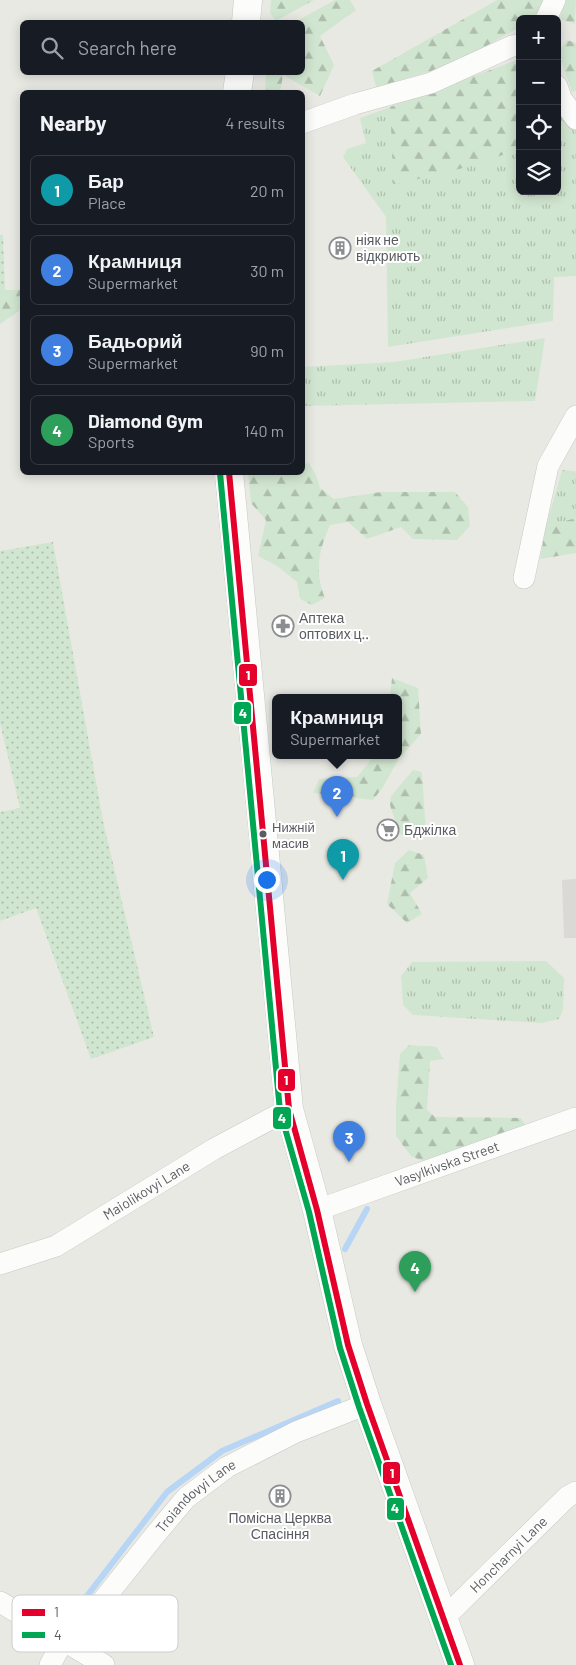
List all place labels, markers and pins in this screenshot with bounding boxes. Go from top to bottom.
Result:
place label: ніяк не відкриють [356,231,420,264]
building icon: ніяк не відкриють [328,236,352,260]
place label: Аптека оптових ц‥ [299,609,369,642]
pharmacy icon: Аптека оптових ц‥ [271,614,295,638]
pin: 2 [321,776,353,817]
supermarket icon: Бджілка [376,818,400,842]
place label: Нижній масив [272,819,315,851]
place label: Бджілка [404,821,456,838]
marker: Нижній масив [258,829,268,839]
pin: 1 [327,839,359,880]
pin: 3 [333,1121,365,1162]
pin: 4 [399,1251,431,1292]
building icon: Помісна Церква Спасіння [268,1484,292,1508]
place label: Помісна Церква Спасіння [228,1509,332,1542]

